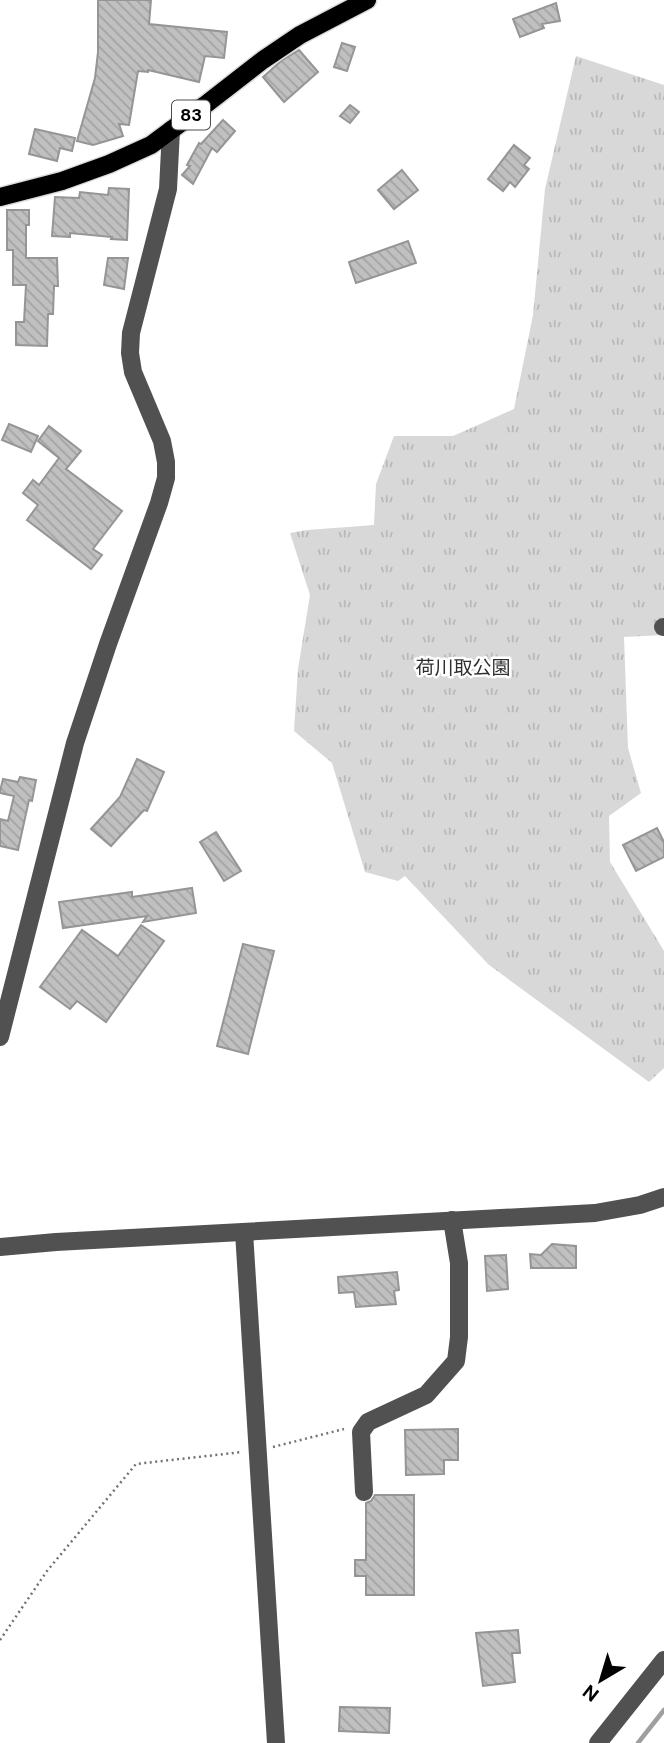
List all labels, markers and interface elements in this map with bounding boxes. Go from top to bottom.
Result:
road number: 83 [172,100,210,130]
park label: 荷川取公園 [415,655,511,680]
north arrow [566,1645,636,1715]
text: N [578,1679,604,1707]

